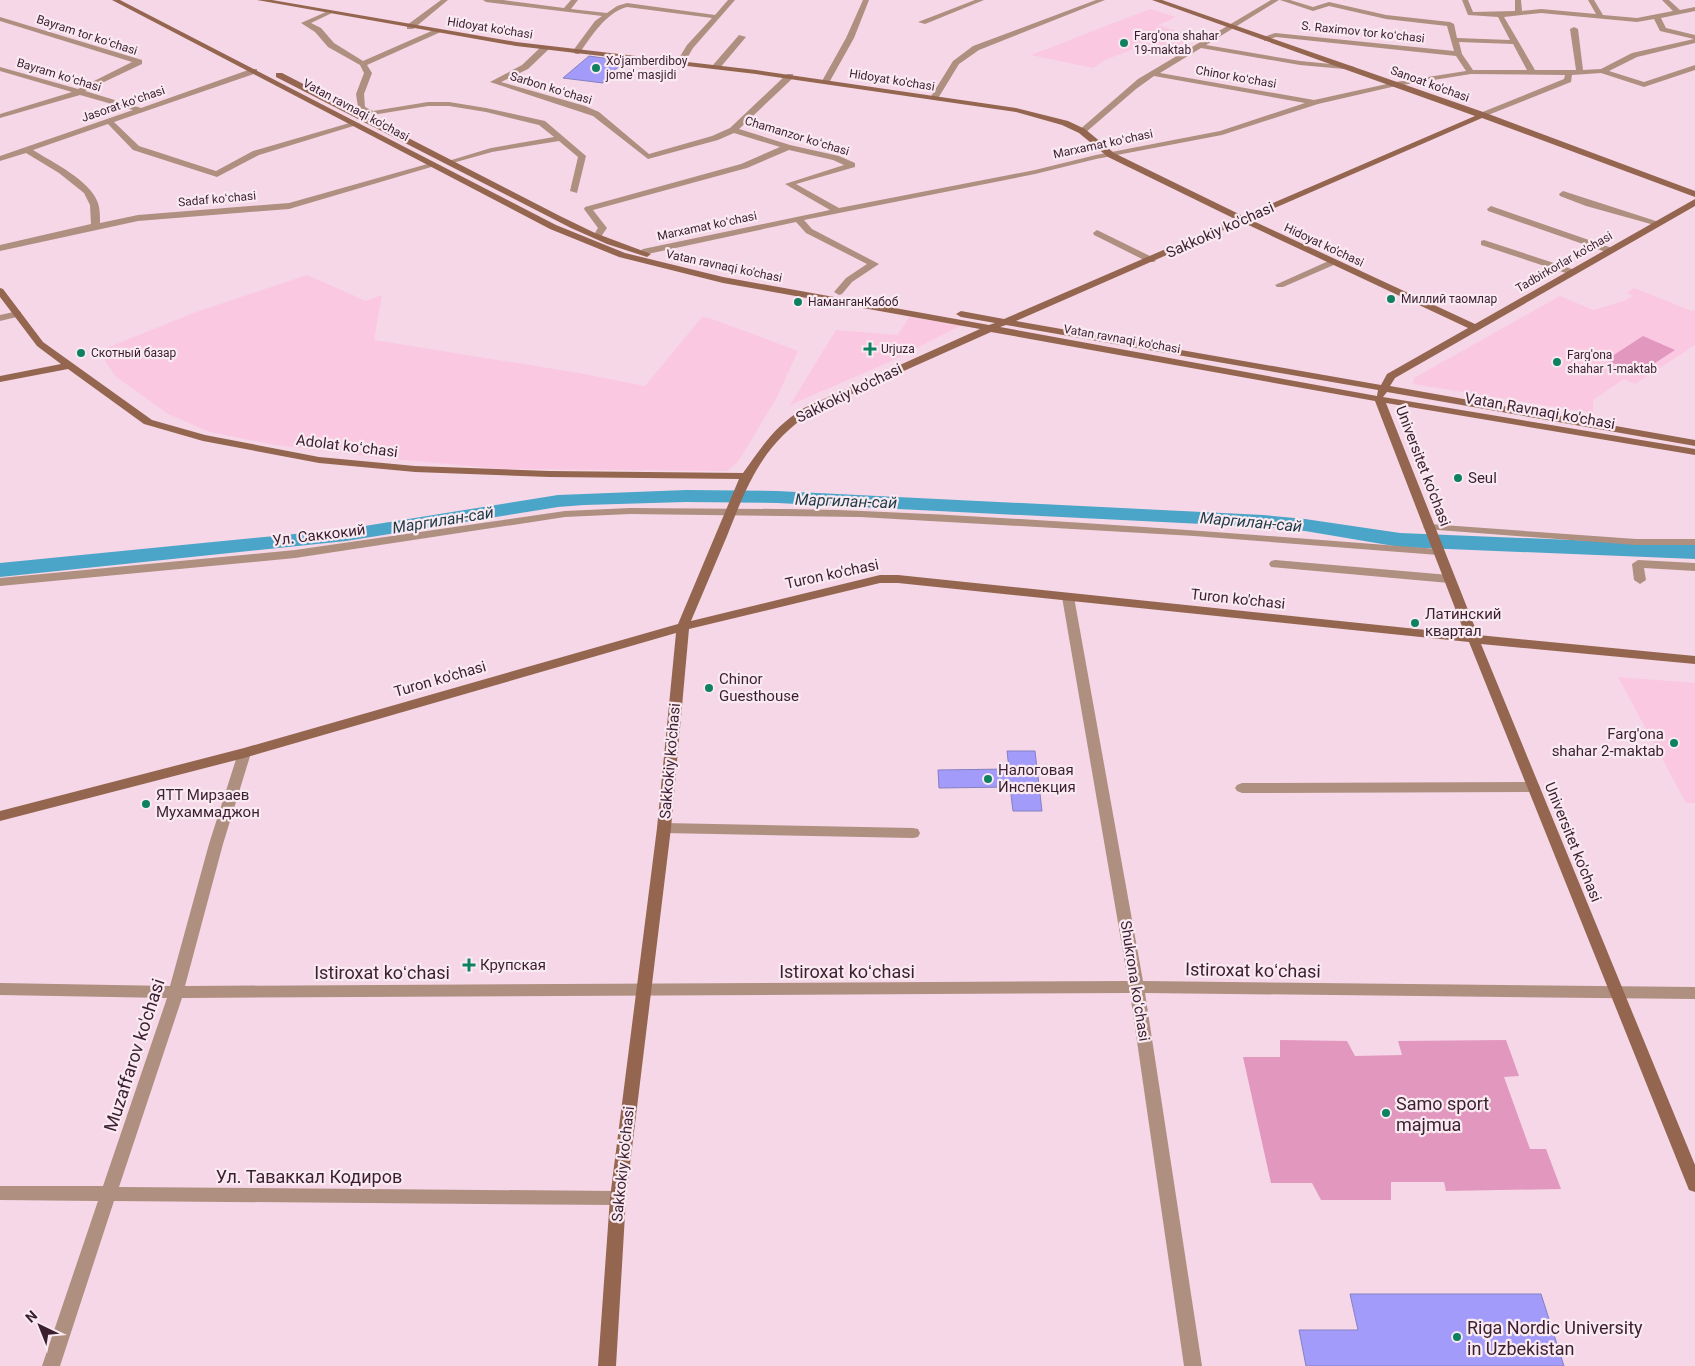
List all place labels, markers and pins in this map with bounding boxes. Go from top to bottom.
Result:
place label: Farg'ona shahar 19-maktab [1134,29,1219,57]
marker: Farg'ona shahar 19-maktab [1118,37,1130,49]
place label: Xo'jamberdiboy jome' masjidi [605,54,688,82]
marker: Xo'jamberdiboy jome' masjidi [590,62,602,74]
place label: Миллий таомлар [1401,292,1498,306]
marker: Миллий таомлар [1385,293,1397,305]
place label: НаманганКабоб [808,295,899,309]
marker: НаманганКабоб [792,296,804,308]
marker: Urjuza [863,342,877,356]
place label: Urjuza [881,342,915,356]
place label: Скотный базар [91,346,177,360]
marker: Скотный базар [75,347,87,359]
place label: Farg'ona shahar 1-maktab [1567,348,1657,376]
marker: Farg'ona shahar 1-maktab [1551,356,1563,368]
place label: Seul [1468,469,1497,487]
marker: Seul [1452,472,1464,484]
place label: Латинский квартал [1425,605,1501,640]
marker: Латинский квартал [1409,617,1421,629]
place label: Chinor Guesthouse [719,670,799,705]
marker: Chinor Guesthouse [703,682,715,694]
place label: Farg'ona shahar 2-maktab [1552,725,1664,760]
marker: Farg'ona shahar 2-maktab [1668,737,1680,749]
place label: Налоговая Инспекция [998,761,1076,796]
marker: Налоговая Инспекция [982,773,994,785]
place label: ЯТТ Мирзаев Мухаммаджон [156,786,260,821]
marker: ЯТТ Мирзаев Мухаммаджон [140,798,152,810]
place label: Крупская [480,956,546,974]
marker: Крупская [462,958,476,972]
place label: Samo sport majmua [1396,1093,1489,1135]
marker: Samo sport majmua [1380,1107,1392,1119]
place label: Riga Nordic University in Uzbekistan [1467,1317,1643,1359]
marker: Riga Nordic University in Uzbekistan [1451,1331,1463,1343]

